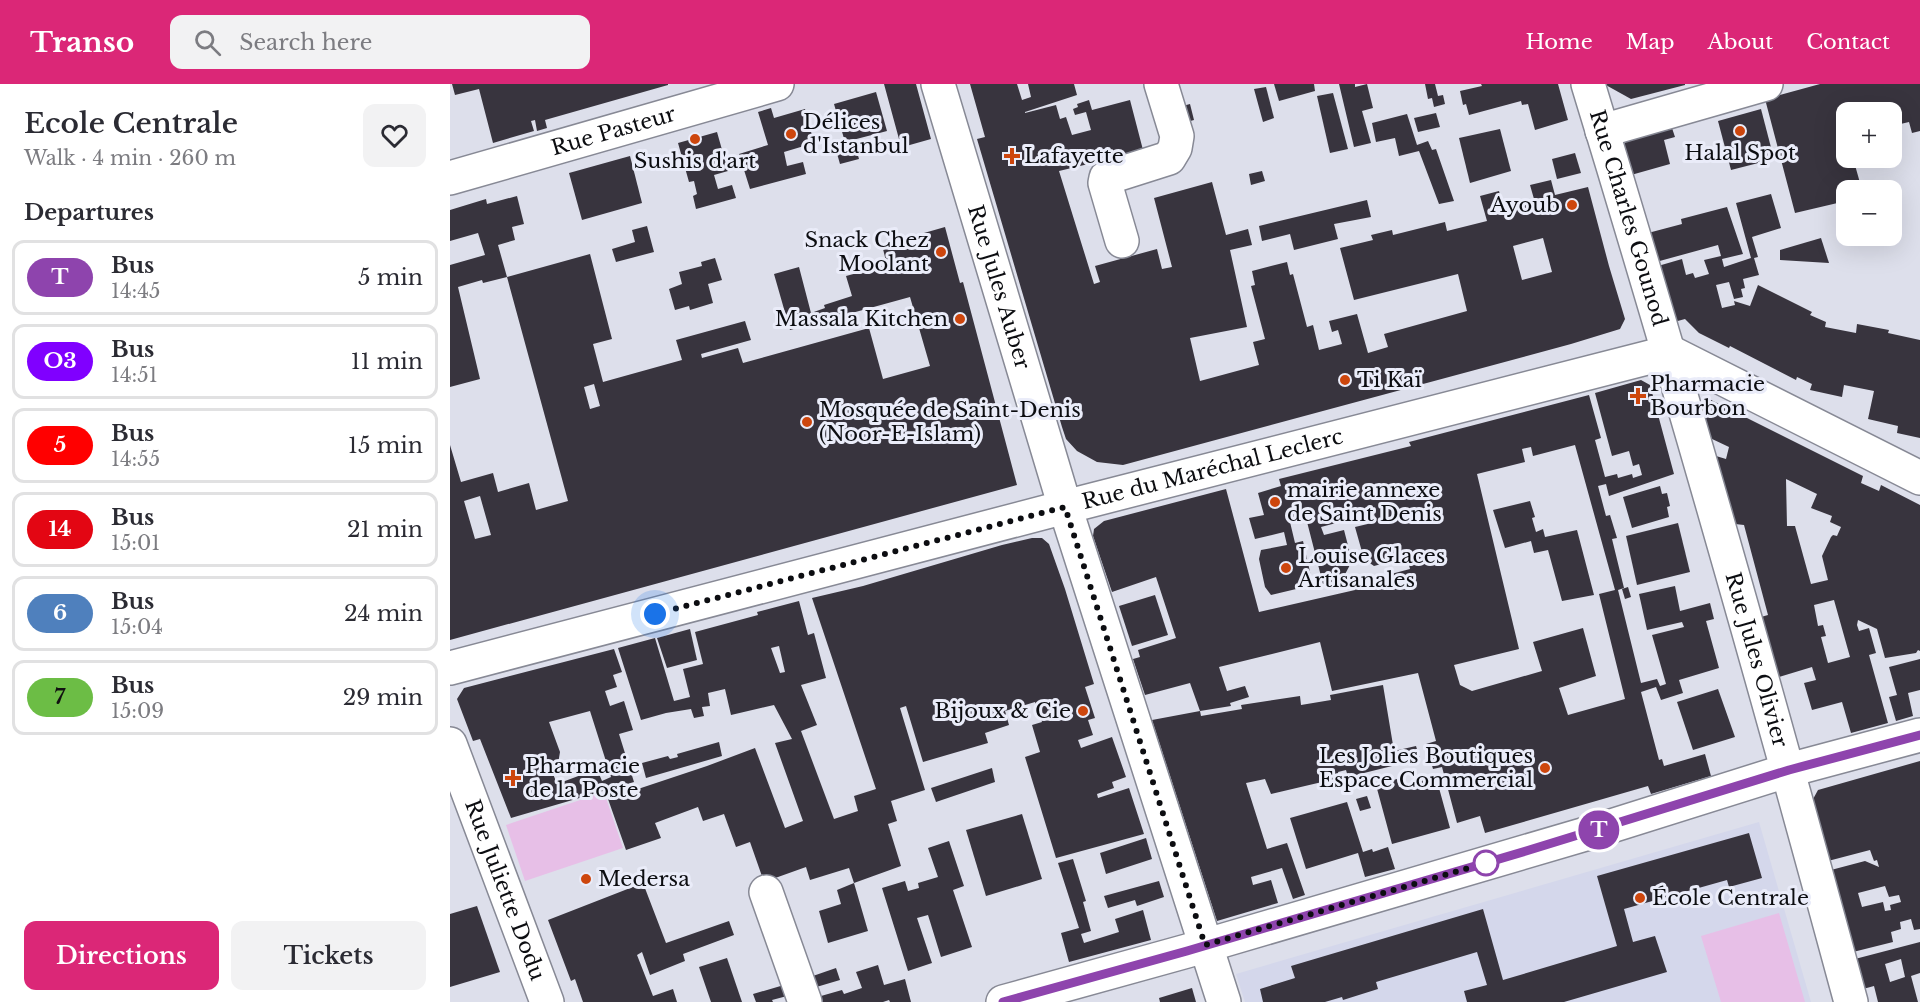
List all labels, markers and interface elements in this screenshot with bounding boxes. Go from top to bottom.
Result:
search box [170,15,590,69]
text: Transo [30,25,134,60]
icon: search [191,26,224,59]
text: Search here [239,29,372,56]
text: Home [1526,29,1593,55]
text: Map [1626,29,1674,55]
text: About [1707,29,1773,55]
text: Contact [1806,29,1890,55]
street label: Rue Pasteur [548,101,679,161]
map controls [1836,102,1902,246]
button: + [1836,102,1902,168]
button: heart [363,104,426,167]
text: Ecole Centrale [24,106,238,141]
street label: Rue Charles Gounod [1584,107,1673,329]
place label: Délices d'Istanbul [803,109,909,159]
marker: Halal Spot [1733,124,1747,138]
marker: Délices d'Istanbul [784,127,798,141]
marker: Sushis d'art [688,132,702,146]
place label: Halal Spot [1684,140,1796,166]
place label: Lafayette [1024,143,1124,169]
text: Walk · 4 min · 260 m [24,146,236,170]
place label: Sushis d'art [634,148,756,174]
marker: Lafayette [1005,149,1019,163]
button: − [1836,180,1902,246]
place label: Ayoub [1490,192,1560,218]
marker: Ayoub [1565,198,1579,212]
text: Departures [24,199,154,226]
street label: Rue Jules Auber [962,202,1036,372]
place label: Snack Chez Moolant [804,227,929,277]
marker: Snack Chez Moolant [934,245,948,259]
text: Bus [111,252,154,279]
text: T [51,264,69,290]
text: 5 min [358,264,423,291]
text: 14:45 [111,279,160,303]
place label: Massala Kitchen [775,306,948,332]
marker: Massala Kitchen [953,312,967,326]
text: Bus [111,336,154,363]
text: O3 [43,348,77,374]
text: 11 min [351,348,423,375]
text: 14:51 [111,363,158,387]
place label: Ti Kaï [1357,367,1422,393]
place label: Pharmacie Bourbon [1650,371,1765,421]
marker: Ti Kaï [1338,373,1352,387]
marker: Pharmacie Bourbon [1631,389,1645,403]
place label: Mosquée de Saint-Denis (Noor-E-Islam) [819,397,1081,447]
marker: Mosquée de Saint-Denis (Noor-E-Islam) [800,415,814,429]
text: Bus [111,420,154,447]
street label: Rue du Maréchal Leclerc [1079,423,1346,515]
text: 5 [54,432,66,458]
text: 15 min [348,432,423,459]
text: 14:55 [111,447,160,471]
place label: mairie annexe de Saint Denis [1287,477,1442,527]
marker: mairie annexe de Saint Denis [1268,495,1282,509]
text: Bus [111,504,154,531]
text: 14 [48,516,72,542]
text: 21 min [347,516,423,543]
text: 15:01 [111,531,160,555]
place label: Louise Glaces Artisanales [1297,543,1445,593]
marker: Louise Glaces Artisanales [1279,561,1293,575]
street label: Rue Jules Olivier [1720,569,1794,750]
text: Bus [111,588,154,615]
your location [640,599,670,629]
text: 6 [53,600,67,626]
text: 24 min [344,600,423,627]
text: 15:04 [111,615,163,639]
text: Bus [111,672,154,699]
text: 7 [55,684,65,710]
text: 29 min [343,684,423,711]
place label: Bijoux & Cie [935,698,1071,724]
text: 15:09 [111,699,164,723]
marker: Bijoux & Cie [1076,704,1090,718]
place label: Les Jolies Boutiques Espace Commercial [1319,743,1533,793]
place label: Pharmacie de la Poste [525,753,640,803]
marker: Les Jolies Boutiques Espace Commercial [1538,761,1552,775]
marker: Pharmacie de la Poste [506,771,520,785]
street label: Rue Juliette Dodu [459,796,551,984]
line badge: T [1580,810,1618,850]
text: T [1590,817,1608,843]
unlabelled marker [1473,850,1499,876]
place label: Medersa [598,866,690,892]
marker: Medersa [579,872,593,886]
place label: École Centrale [1652,885,1809,911]
marker: École Centrale [1633,891,1647,905]
button: Directions [24,921,219,990]
button: Tickets [231,921,426,990]

